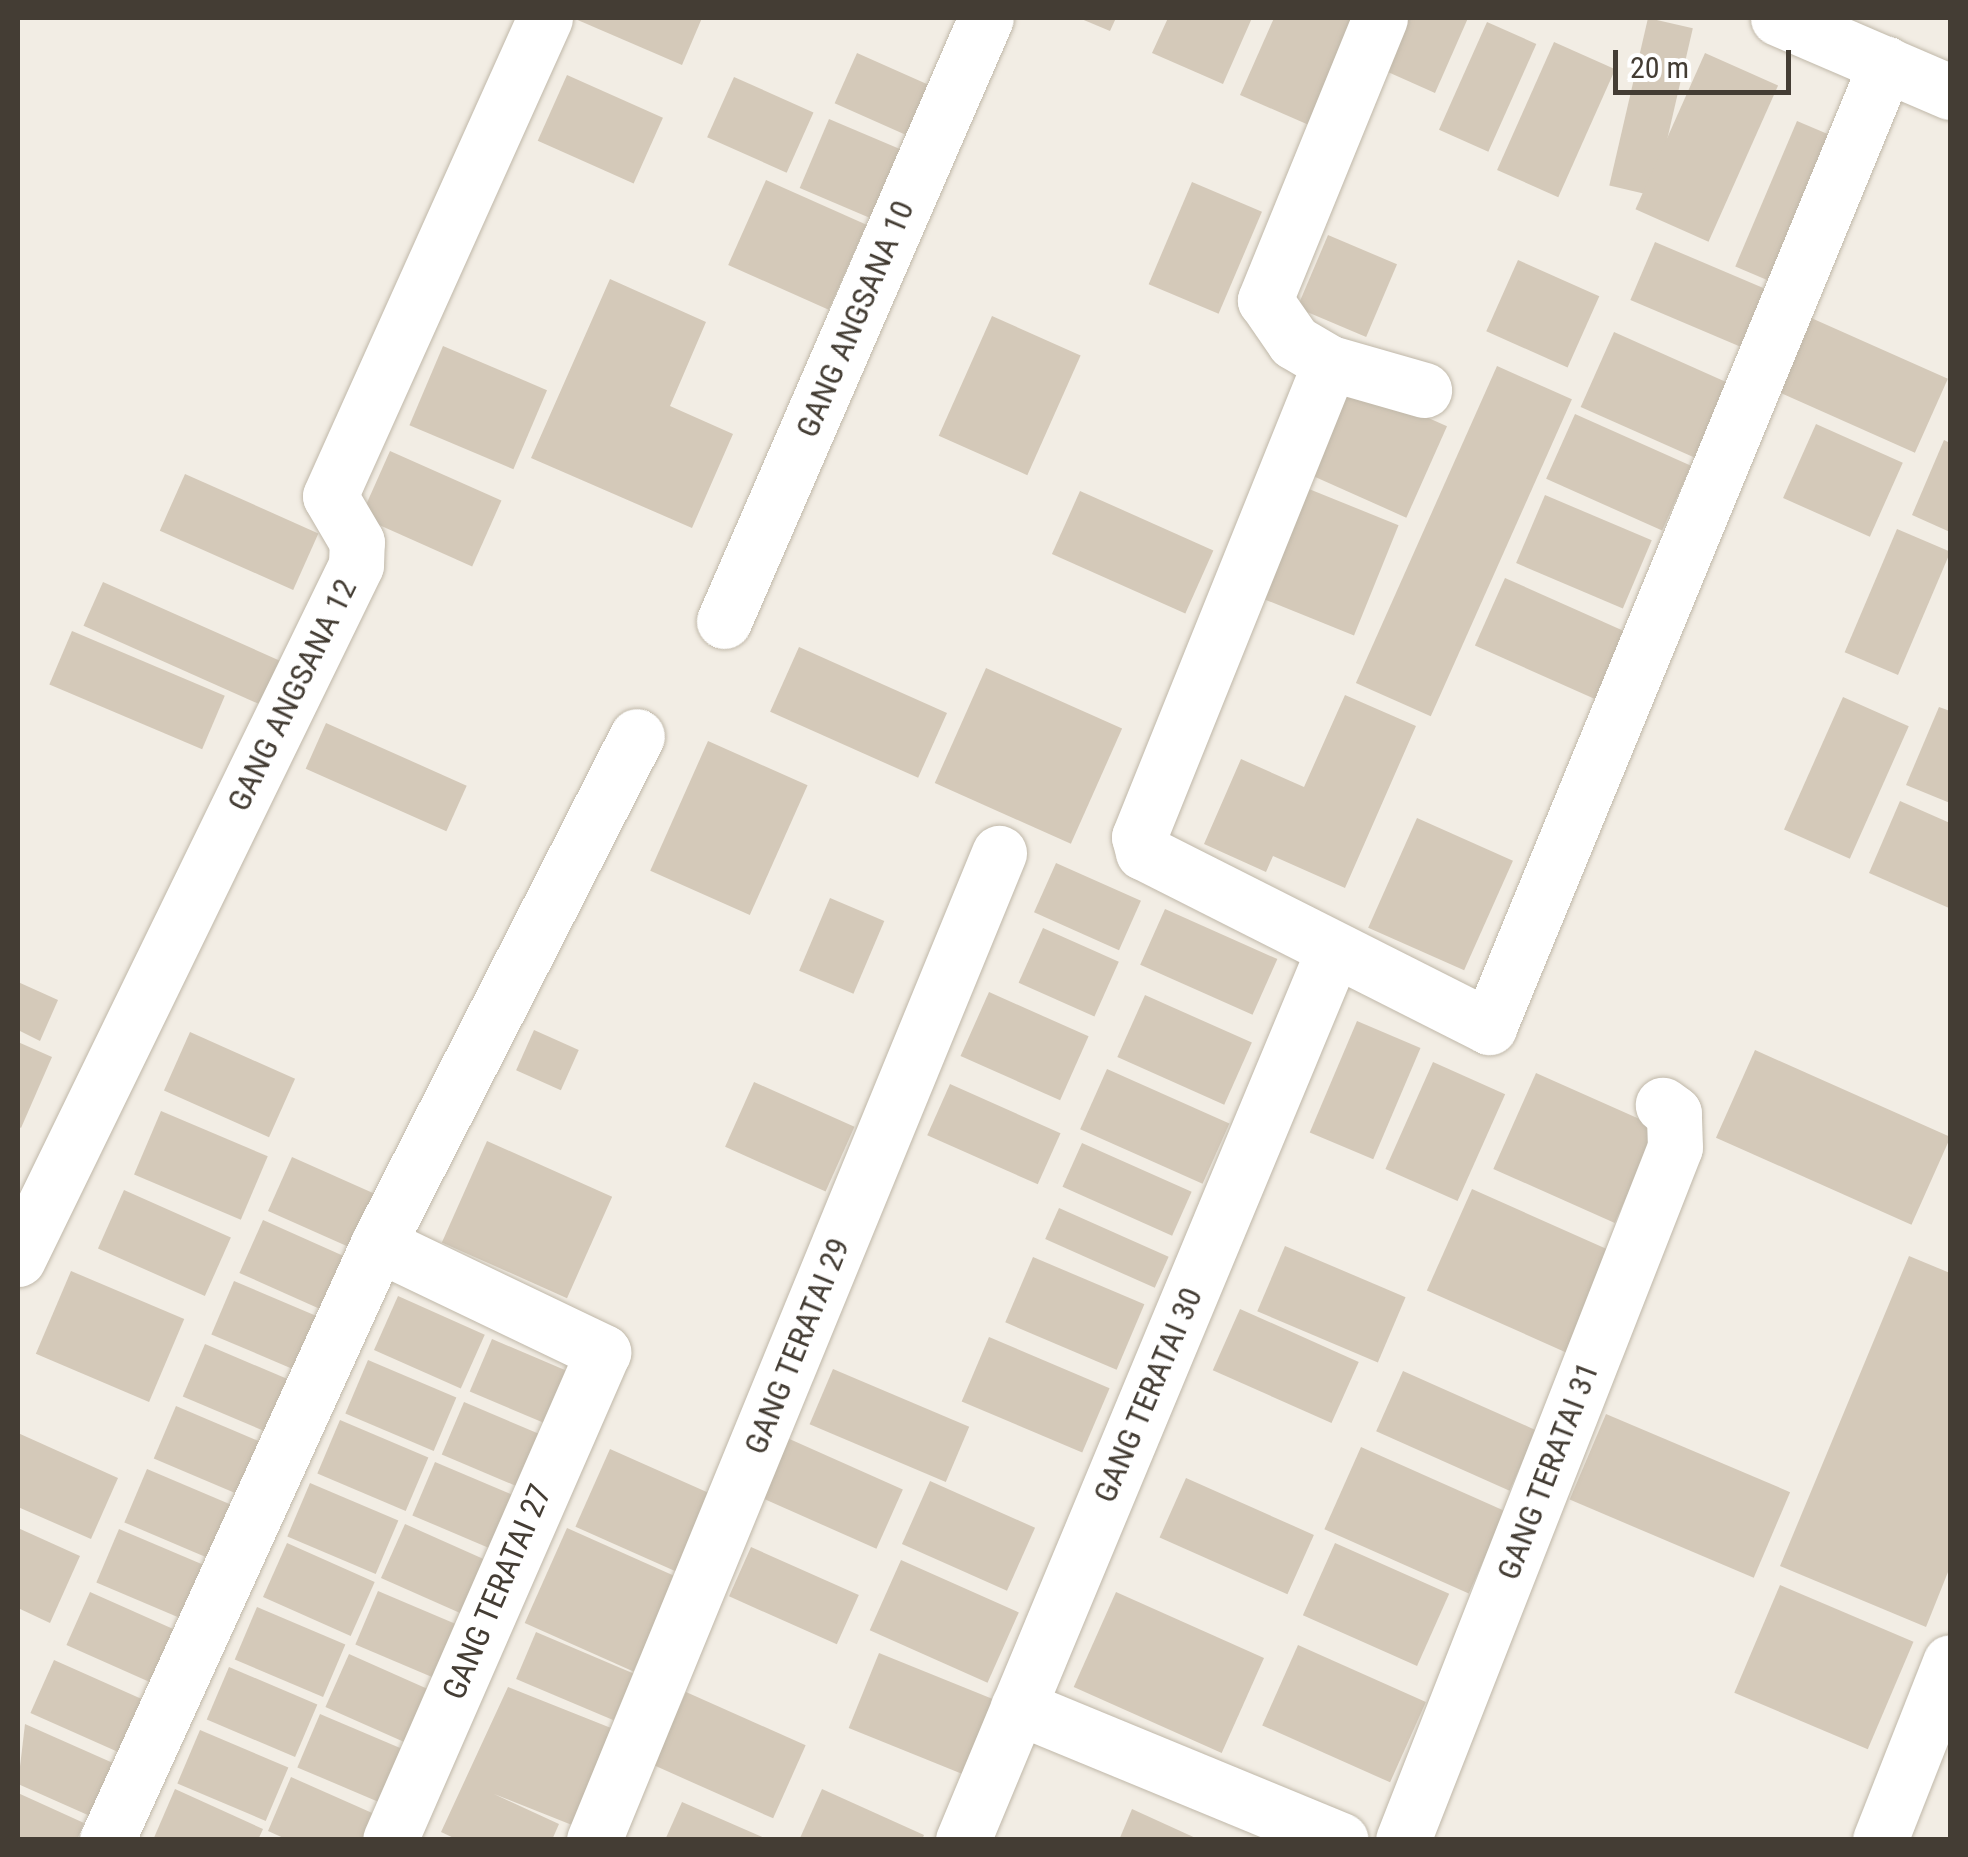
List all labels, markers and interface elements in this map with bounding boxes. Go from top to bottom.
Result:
scale bar [1618,30,1796,92]
text: 20 m [1630,50,1689,85]
street label: GANG ANGSANA 10 [788,195,922,443]
street label: GANG ANGSANA 12 [219,573,365,817]
street label: GANG TERATAI 29 [736,1232,858,1460]
street label: GANG TERATAI 30 [1085,1282,1211,1508]
street label: GANG TERATAI 31 [1489,1357,1607,1585]
street label: GANG TERATAI 27 [434,1479,560,1705]

